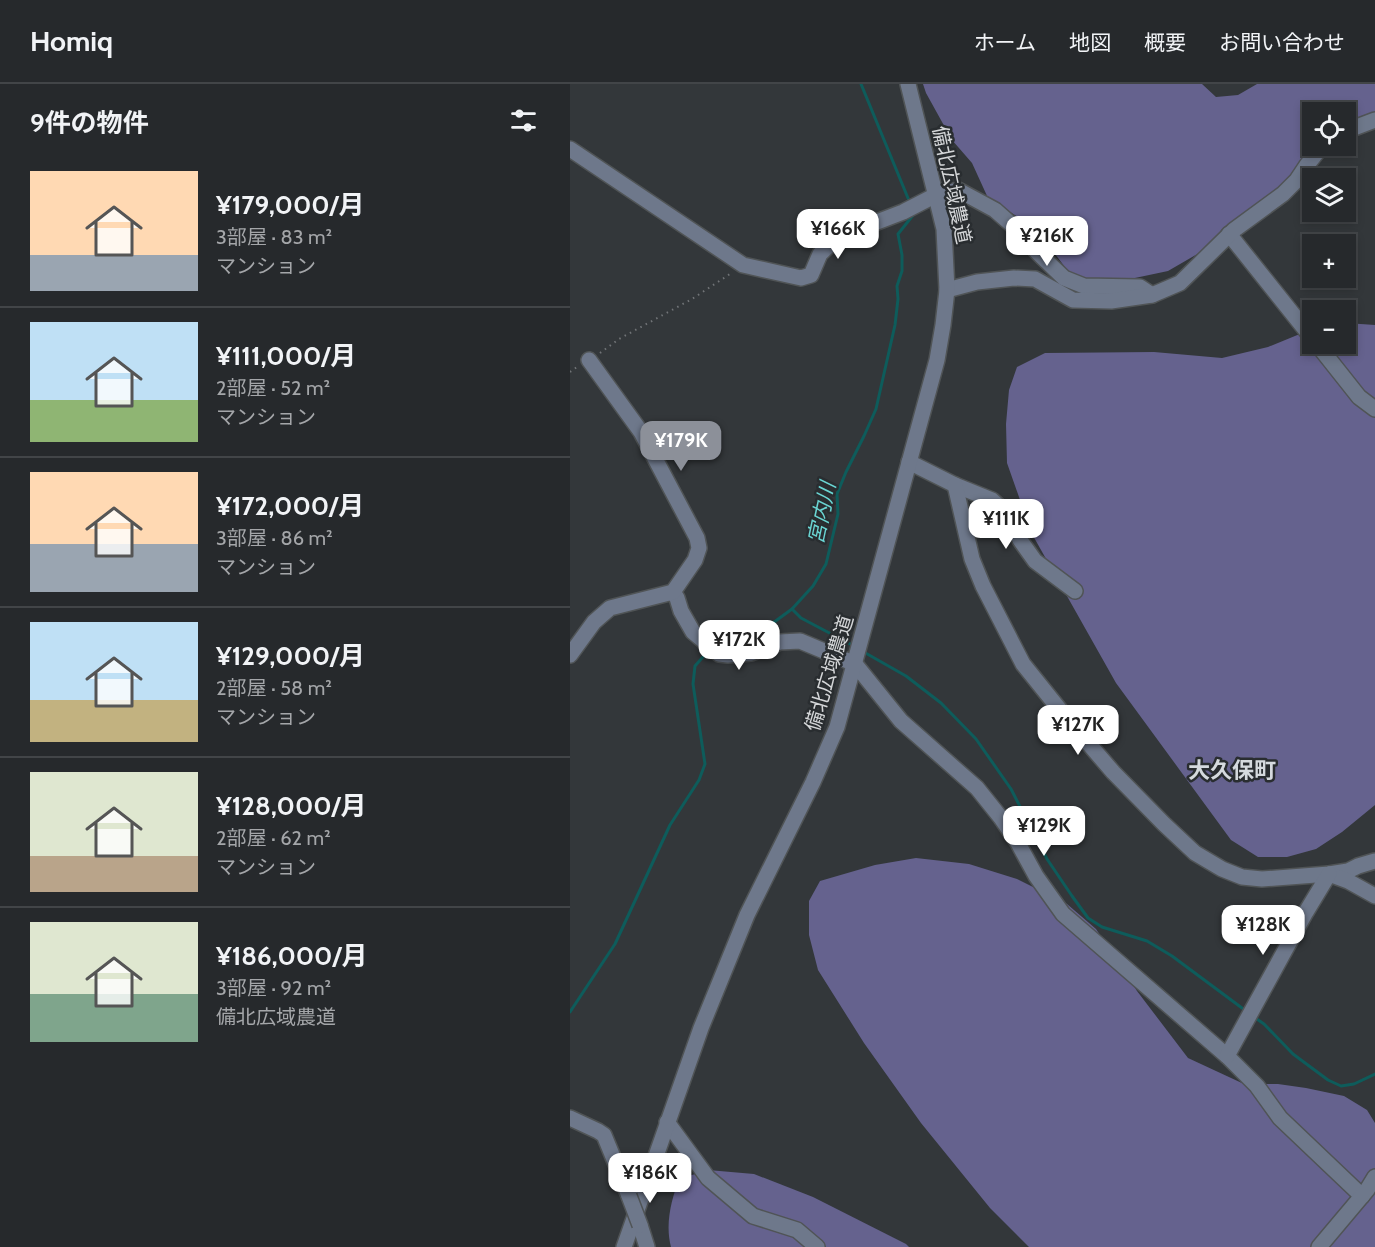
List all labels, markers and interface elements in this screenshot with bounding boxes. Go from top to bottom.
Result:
text: Homiq [30,24,113,58]
text: ホーム [974,30,1036,55]
text: 地図 [1069,30,1111,55]
text: 概要 [1144,30,1186,55]
text: お問い合わせ [1219,30,1345,55]
map controls [1302,102,1356,354]
button: locate [1302,102,1356,156]
icon: filters [507,104,540,137]
text: 9件の物件 [30,107,149,139]
street label: 備北広域農道 [928,124,976,246]
button: layers [1302,168,1356,222]
text: ¥179,000/月 [216,189,365,221]
icon: home [78,195,150,267]
pin: ¥166K [796,209,880,260]
text: ¥166K [811,216,865,240]
pin: ¥216K [1005,216,1089,267]
text: ¥216K [1020,223,1074,247]
text: 3部屋 · 83 m² [216,225,332,249]
button: + [1302,234,1356,288]
text: マンション [216,254,316,278]
button: − [1302,300,1356,354]
text: ¥111,000/月 [216,340,356,372]
icon: home [78,346,150,418]
text: 2部屋 · 52 m² [216,376,330,400]
text: マンション [216,405,316,429]
pin: ¥179K [639,421,723,472]
text: ¥179K [654,428,708,452]
water label: 宮内川 [803,478,841,546]
text: ¥172,000/月 [216,490,364,522]
icon: home [78,496,150,568]
pin: ¥111K [964,499,1048,550]
text: ¥111K [983,506,1029,530]
text: 3部屋 · 86 m² [216,526,333,550]
text: マンション [216,555,316,579]
street label: 備北広域農道 [800,612,858,734]
pin: ¥172K [697,620,781,671]
text: ¥172K [713,627,765,651]
text: ¥129,000/月 [216,640,365,672]
icon: home [78,646,150,718]
text: 2部屋 · 58 m² [216,676,332,700]
text: マンション [216,705,316,729]
pin: ¥127K [1036,705,1120,756]
text: ¥127K [1052,712,1104,736]
district label: 大久保町 [1188,757,1276,784]
text: ¥128,000/月 [216,790,367,822]
icon: home [78,796,150,868]
pin: ¥129K [1002,806,1086,857]
text: ¥129K [1017,813,1071,837]
text: 2部屋 · 62 m² [216,826,331,850]
text: マンション [216,855,316,879]
pin: ¥128K [1221,905,1305,956]
text: ¥128K [1236,912,1290,936]
text: ¥186,000/月 [216,940,367,972]
icon: home [78,946,150,1018]
text: 3部屋 · 92 m² [216,976,331,1000]
text: 備北広域農道 [216,1005,336,1029]
pin: ¥186K [608,1153,692,1204]
text: ¥186K [622,1160,678,1184]

